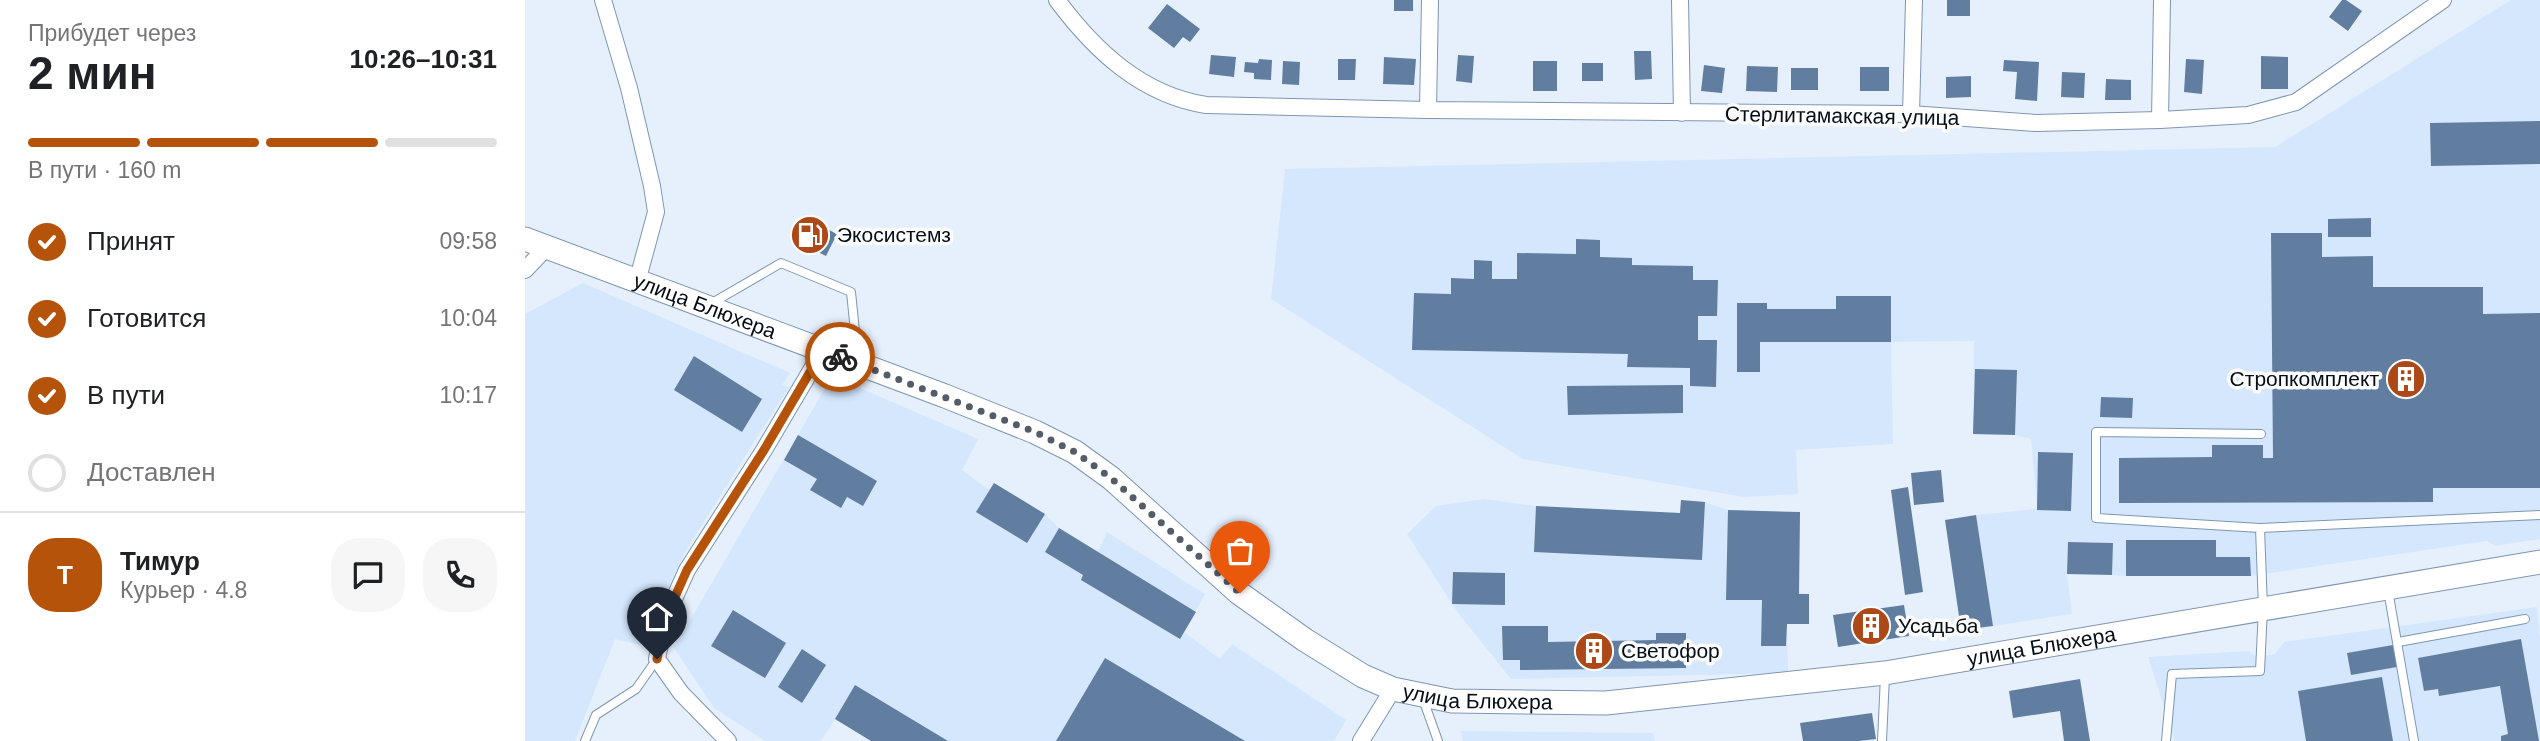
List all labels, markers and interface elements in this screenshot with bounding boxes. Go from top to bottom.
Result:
text: Прибудет через [28,20,196,46]
text: 10:26–10:31 [350,44,497,74]
text: 2 мин [28,47,156,99]
street label: Стерлитамакская улица [1725,102,1960,129]
text: В пути · 160 m [28,157,181,183]
fuel station icon: Экосистемз [789,214,831,256]
icon: check [28,223,66,261]
place label: Экосистемз [837,223,951,246]
text: Принят [87,226,175,256]
text: 09:58 [439,228,497,254]
street label: улица Блюхера [631,269,780,343]
icon: check [28,300,66,338]
text: Готовится [87,303,206,333]
text: 10:04 [439,305,497,331]
courier [805,322,875,392]
icon: bike [821,338,859,376]
building icon: Стропкомплект [2385,358,2427,400]
place label: Стропкомплект [2230,367,2379,390]
icon: check [28,377,66,415]
text: В пути [87,380,165,410]
text: 10:17 [439,382,497,408]
text: Доставлен [87,457,216,487]
pin [1210,521,1270,593]
icon: bag [1221,532,1259,570]
button: chat [331,538,405,612]
button: phone [423,538,497,612]
text: Тимур [120,546,200,576]
text: Т [57,560,73,590]
text: Курьер · 4.8 [120,577,247,603]
pin [627,587,687,659]
icon: home [638,598,676,636]
building icon: Усадьба [1850,605,1892,647]
place label: Усадьба [1898,614,1979,637]
street label: улица Блюхера [1965,622,2118,670]
building icon: Светофор [1573,630,1615,672]
place label: Светофор [1621,639,1720,662]
street label: улица Блюхера [1401,679,1553,713]

